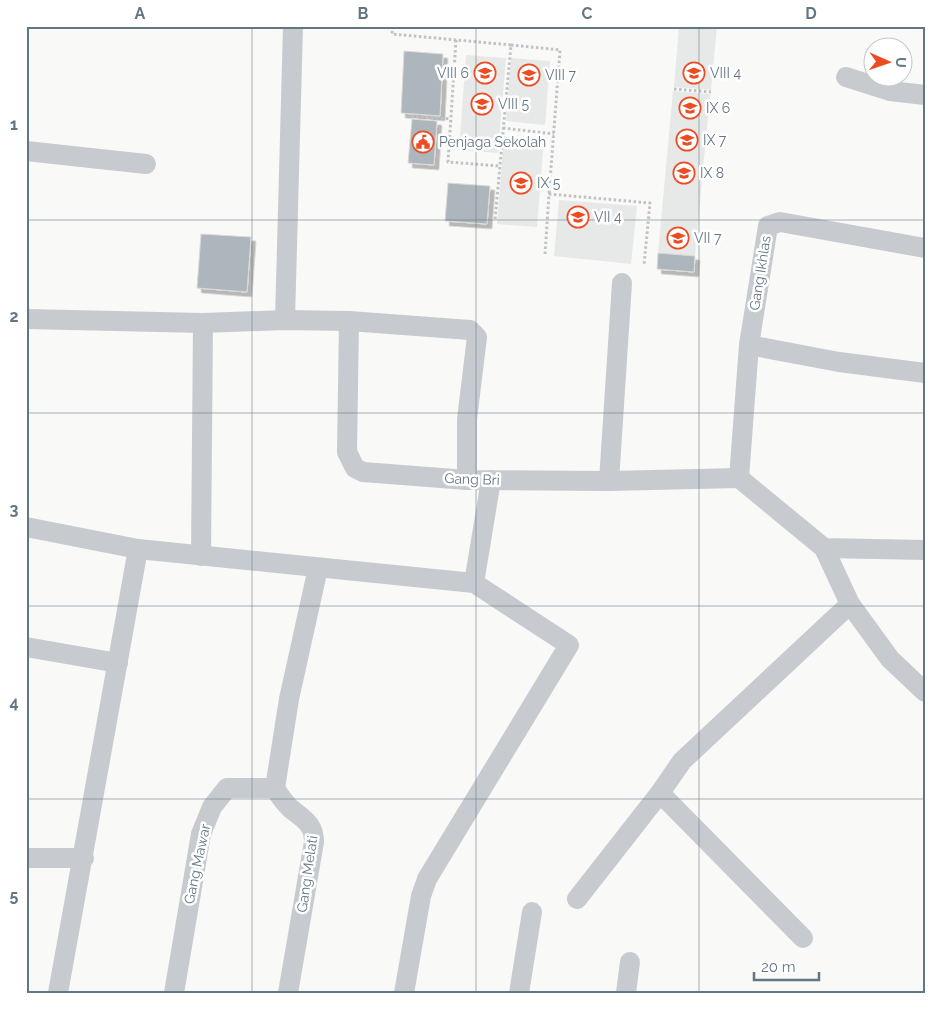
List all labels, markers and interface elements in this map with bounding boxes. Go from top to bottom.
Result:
text: A [135,4,146,23]
text: B [358,4,369,23]
text: C [582,4,593,23]
text: D [805,4,817,23]
north arrow [864,38,914,88]
text: U [893,57,909,68]
school or university icon: VIII 6 [473,61,497,85]
school or university icon: VIII 4 [682,61,706,85]
school or university icon: VIII 7 [517,63,541,87]
place label: VIII 6 [437,65,469,81]
place label: VIII 4 [710,65,741,81]
place label: VIII 7 [545,67,576,83]
school or university icon: VIII 5 [470,92,494,116]
place label: VIII 5 [498,96,529,112]
school or university icon: IX 6 [678,96,702,120]
place label: IX 6 [706,100,730,116]
text: 1 [10,115,18,134]
school or university icon: IX 7 [675,128,699,152]
public building icon: Penjaga Sekolah [411,130,435,154]
place label: IX 7 [703,132,727,148]
place label: Penjaga Sekolah [439,134,546,150]
school or university icon: IX 8 [672,161,696,185]
place label: IX 8 [700,165,724,181]
school or university icon: IX 5 [509,171,533,195]
place label: IX 5 [537,175,561,191]
school or university icon: VII 4 [566,205,590,229]
place label: VII 4 [594,209,622,225]
school or university icon: VII 7 [666,226,690,250]
place label: VII 7 [694,230,722,246]
street label: Gang Ikhlas [746,234,774,311]
text: 2 [9,307,19,326]
street label: Gang Bri [444,470,500,488]
text: 3 [10,500,19,519]
text: 4 [9,693,19,712]
street label: Gang Mawar [181,822,213,905]
street label: Gang Melati [294,834,320,914]
text: 5 [10,886,19,905]
scale bar [754,949,818,981]
text: 20 m [761,958,796,976]

